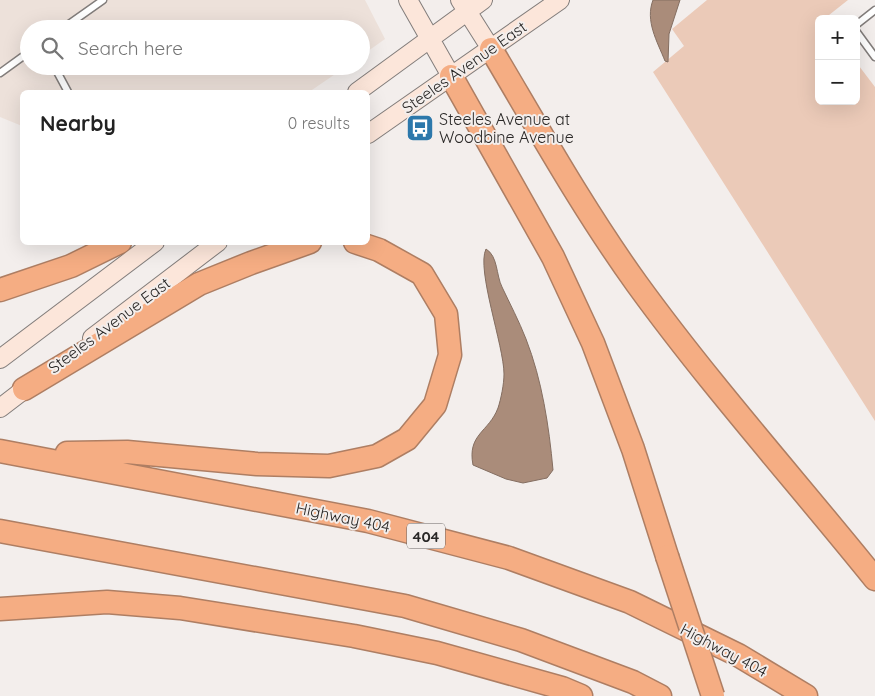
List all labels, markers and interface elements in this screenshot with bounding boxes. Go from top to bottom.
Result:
map controls [815,15,860,105]
button: + [815,15,860,60]
street label: Steeles Avenue East [398,16,530,118]
search box [20,20,370,75]
icon: search [38,34,66,62]
text: Search here [78,36,183,60]
button: − [815,60,860,105]
place label: Steeles Avenue at Woodbine Avenue [439,109,574,147]
text: Nearby [40,110,116,136]
text: 0 results [288,113,350,133]
bus stop icon: Steeles Avenue at Woodbine Avenue [405,113,435,143]
street label: Steeles Avenue East [44,273,174,377]
street label: Highway 404 [294,497,392,537]
road number: 404 [407,524,445,548]
street label: Highway 404 [677,619,771,681]

